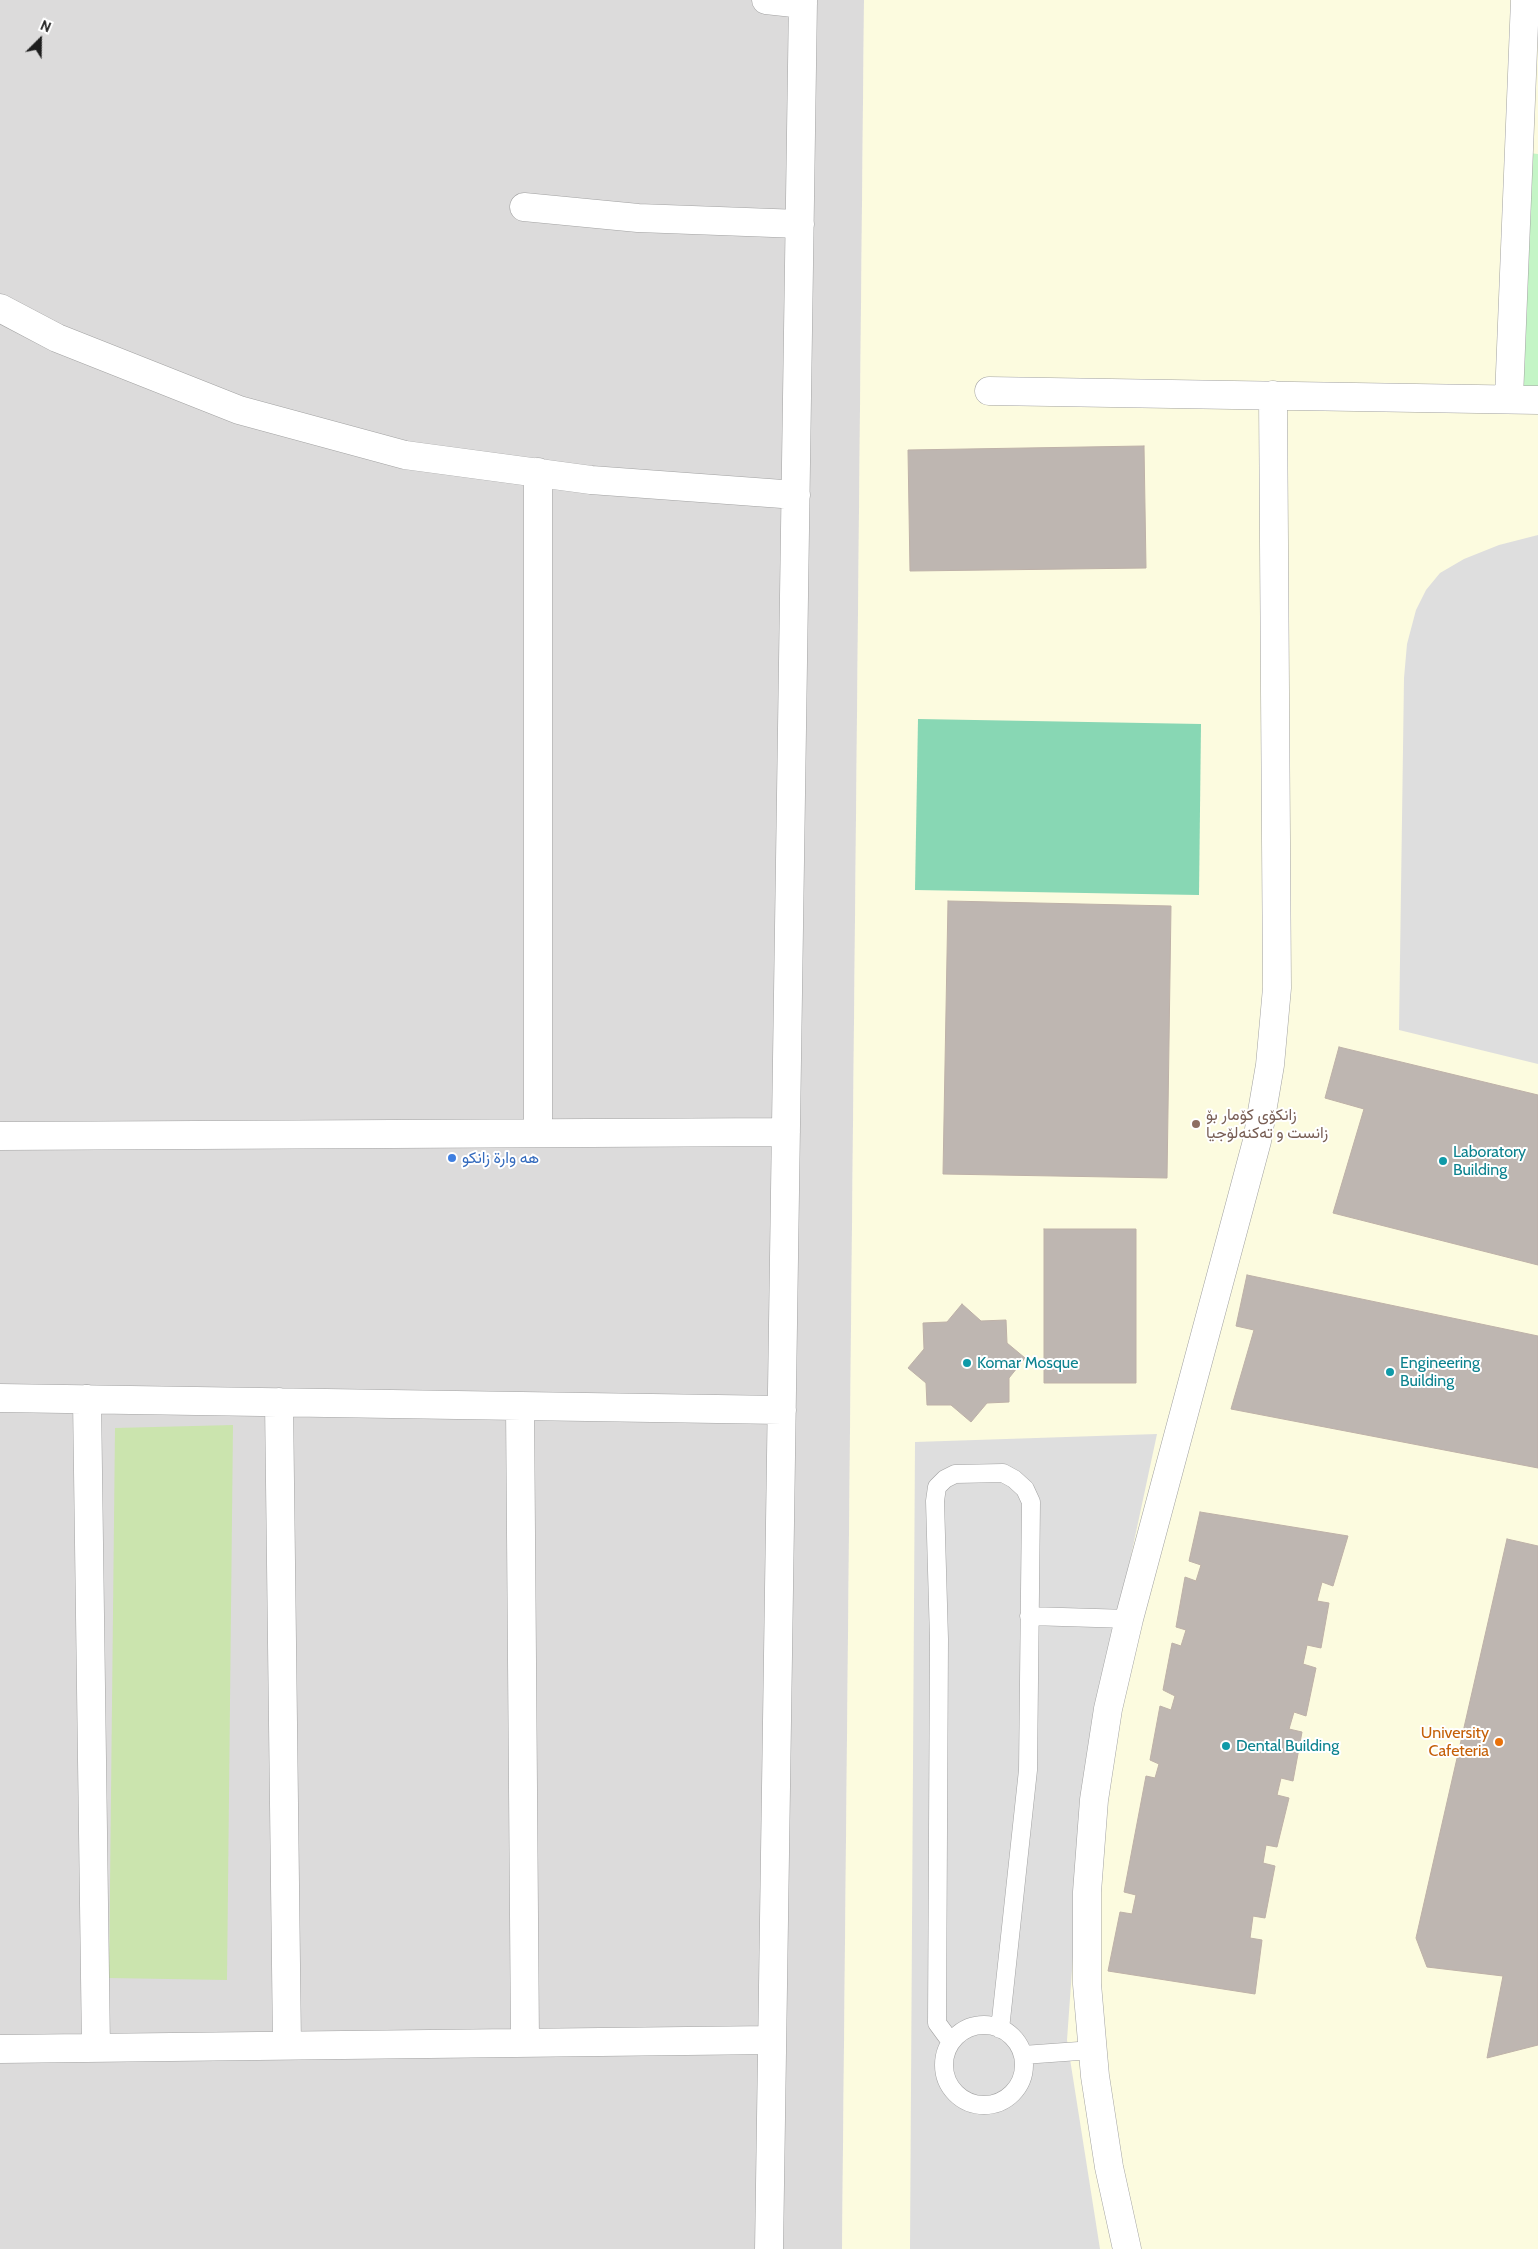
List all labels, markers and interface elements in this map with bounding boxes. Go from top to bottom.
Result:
north arrow [15,15,65,65]
text: N [38,16,54,36]
place label: زانکۆی کۆمار بۆ زانست و تەکنەلۆجیا [1206,1105,1328,1143]
marker: زانکۆی کۆمار بۆ زانست و تەکنەلۆجیا [1190,1118,1202,1130]
place label: Laboratory Building [1453,1142,1526,1180]
place label: هه وارة زانكو [462,1148,539,1168]
marker: هه وارة زانكو [446,1152,458,1164]
marker: Laboratory Building [1437,1155,1449,1167]
place label: Komar Mosque [977,1353,1078,1373]
place label: Engineering Building [1400,1353,1480,1391]
marker: Komar Mosque [961,1357,973,1369]
marker: Engineering Building [1384,1366,1396,1378]
place label: University Cafeteria [1421,1723,1489,1761]
place label: Dental Building [1236,1736,1339,1756]
marker: University Cafeteria [1493,1736,1505,1748]
marker: Dental Building [1220,1740,1232,1752]

